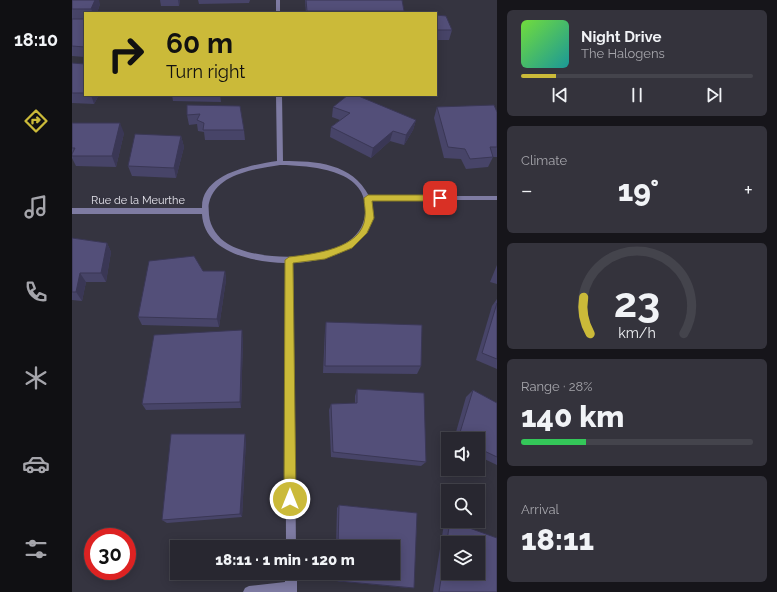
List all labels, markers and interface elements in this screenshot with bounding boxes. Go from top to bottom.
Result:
text: 60 m [166,27,233,60]
icon: right [100,28,152,80]
text: Night Drive [581,28,661,46]
text: 18:10 [14,29,58,50]
text: The Halogens [581,46,665,61]
text: Turn right [166,61,245,82]
icon: previous [549,84,571,106]
icon: pause [626,84,648,106]
icon: next [703,84,725,106]
icon: directions [22,107,50,135]
text: Climate [521,153,567,168]
text: 19° [618,173,659,208]
text: − [521,177,533,203]
text: + [744,177,753,203]
pin [423,181,457,215]
icon: arrive [429,187,451,209]
icon: music [22,193,50,221]
street label: Rue de la Meurthe [91,194,185,207]
icon: phone [22,278,50,306]
text: 23 [614,278,660,327]
text: km/h [618,325,656,341]
icon: climate [22,364,50,392]
text: Range · 28% [521,379,593,394]
text: 140 km [521,399,624,434]
map controls [441,432,485,580]
button: sound [441,432,485,476]
icon: car [22,450,50,478]
position arrow [269,478,311,520]
button: search [441,484,485,528]
text: Arrival [521,502,559,517]
text: 18:11 [521,522,594,557]
speed limit sign: 30 [84,528,136,580]
icon: filters [22,535,50,563]
button: layers [441,536,485,580]
text: 18:11 · 1 min · 120 m [215,551,355,569]

